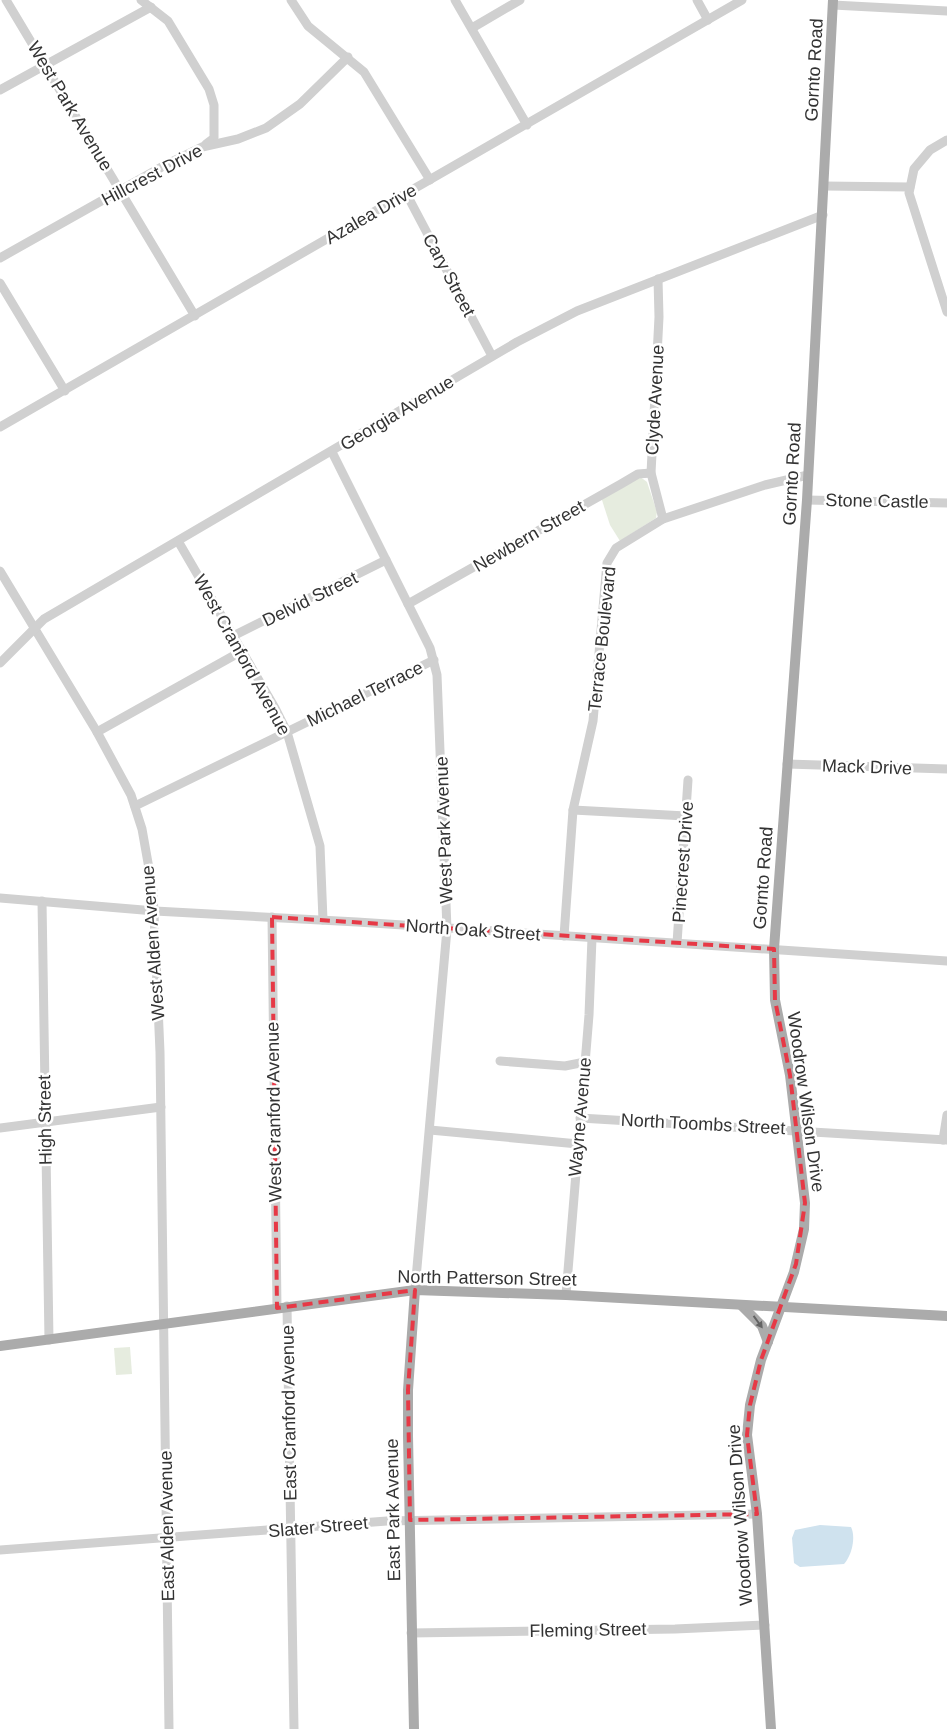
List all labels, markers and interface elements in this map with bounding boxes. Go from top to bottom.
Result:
street label: Gornto Road [801,18,827,122]
street label: West Park Avenue [23,38,117,174]
street label: Hillcrest Drive [98,140,206,210]
street label: Azalea Drive [322,180,420,248]
street label: Cary Street [419,230,479,320]
street label: Clyde Avenue [642,344,668,456]
street label: Georgia Avenue [337,371,457,455]
street label: Gornto Road [779,422,805,526]
street label: Stone Castle [825,490,929,512]
street label: Newbern Street [470,496,588,576]
street label: Terrace Boulevard [584,565,620,713]
street label: Delvid Street [259,567,361,631]
street label: West Cranford Avenue [190,571,294,739]
street label: Michael Terrace [304,657,426,731]
street label: Mack Drive [822,755,912,779]
street label: West Park Avenue [431,756,457,904]
street label: Pinecrest Drive [669,800,697,924]
street label: Gornto Road [749,826,777,930]
street label: West Alden Avenue [138,865,168,1021]
street label: North Oak Street [405,915,541,945]
street label: Woodrow Wilson Drive [783,1011,829,1193]
street label: West Cranford Avenue [262,1022,286,1202]
street label: Wayne Avenue [565,1056,595,1178]
street label: High Street [34,1075,56,1165]
street label: North Toombs Street [620,1110,786,1138]
street label: North Patterson Street [397,1266,577,1290]
one-way arrow [753,1315,763,1329]
street label: East Cranford Avenue [277,1325,301,1501]
street label: Woodrow Wilson Drive [724,1424,756,1606]
street label: East Park Avenue [382,1438,404,1582]
street label: East Alden Avenue [156,1450,178,1602]
street label: Slater Street [267,1513,369,1541]
street label: Fleming Street [529,1619,647,1641]

